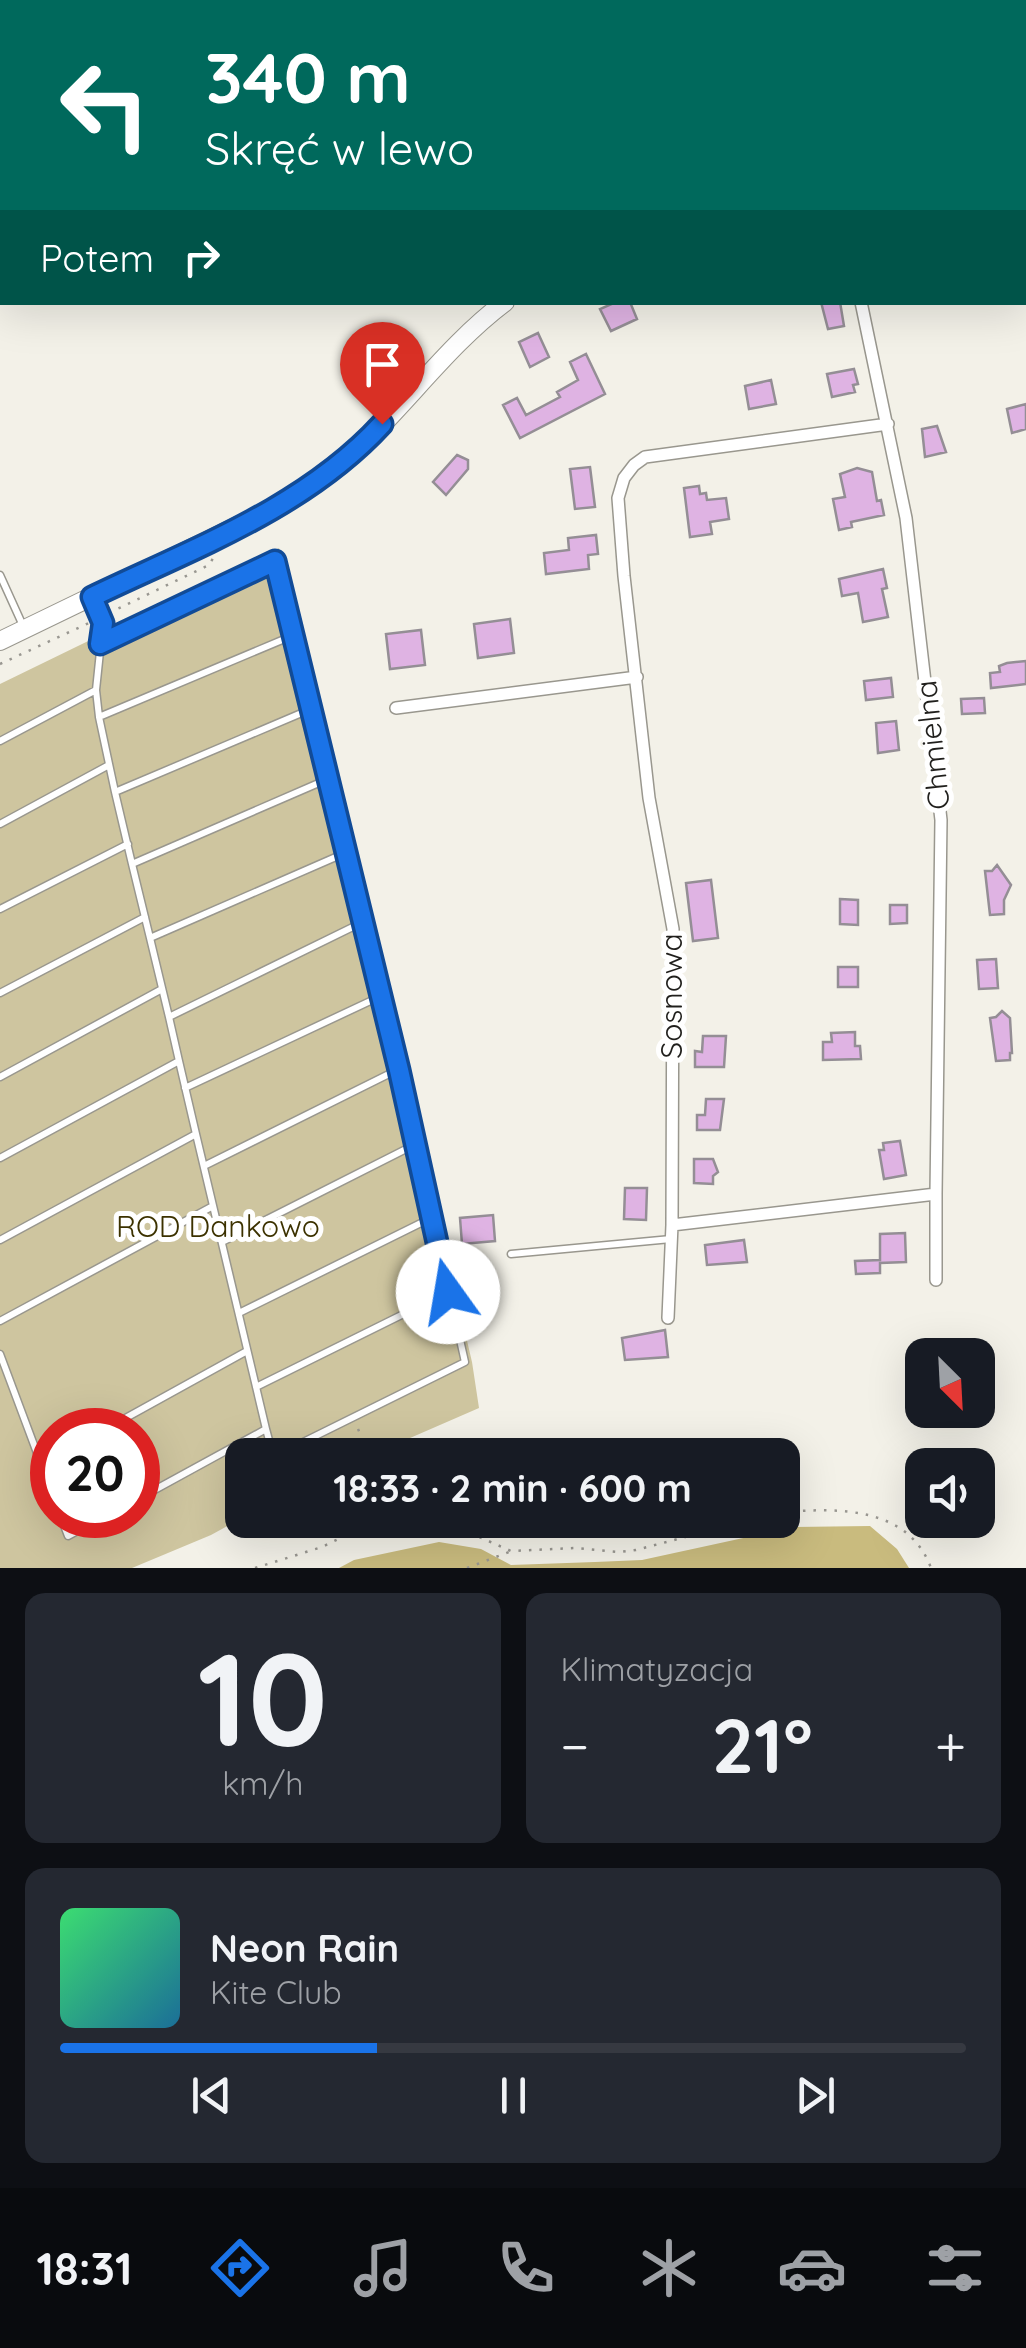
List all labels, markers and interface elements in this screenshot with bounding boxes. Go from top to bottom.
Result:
text: 340 m [205,33,411,121]
icon: left [40,40,170,170]
text: Skręć w lewo [205,120,474,176]
icon: right [174,230,229,285]
text: Potem [40,234,154,282]
pin [340,322,425,425]
icon: arrive [355,337,410,392]
street label: Chmielna [906,679,958,812]
street label: Sosnowa [652,933,690,1059]
park label: ROD Dankowo [116,1207,320,1245]
position arrow [396,1240,500,1344]
north arrow [905,1338,995,1428]
map controls [905,1338,995,1538]
speed limit sign: 20 [30,1408,160,1538]
button: sound [905,1448,995,1538]
text: 18:33 · 2 min · 600 m [333,1464,692,1512]
text: 10 [198,1616,328,1779]
text: Klimatyzacja [561,1649,753,1689]
text: 21° [711,1698,813,1792]
text: − [561,1711,589,1780]
text: + [935,1711,966,1780]
text: km/h [222,1763,303,1803]
text: Neon Rain [210,1924,399,1972]
text: Kite Club [210,1972,342,2012]
icon: previous [184,2068,239,2123]
icon: pause [486,2068,541,2123]
icon: next [788,2068,843,2123]
icon: directions [205,2233,275,2303]
icon: music [348,2233,418,2303]
icon: phone [491,2233,561,2303]
icon: climate [634,2233,704,2303]
icon: car [777,2233,847,2303]
icon: filters [920,2233,990,2303]
text: 18:31 [36,2240,133,2296]

